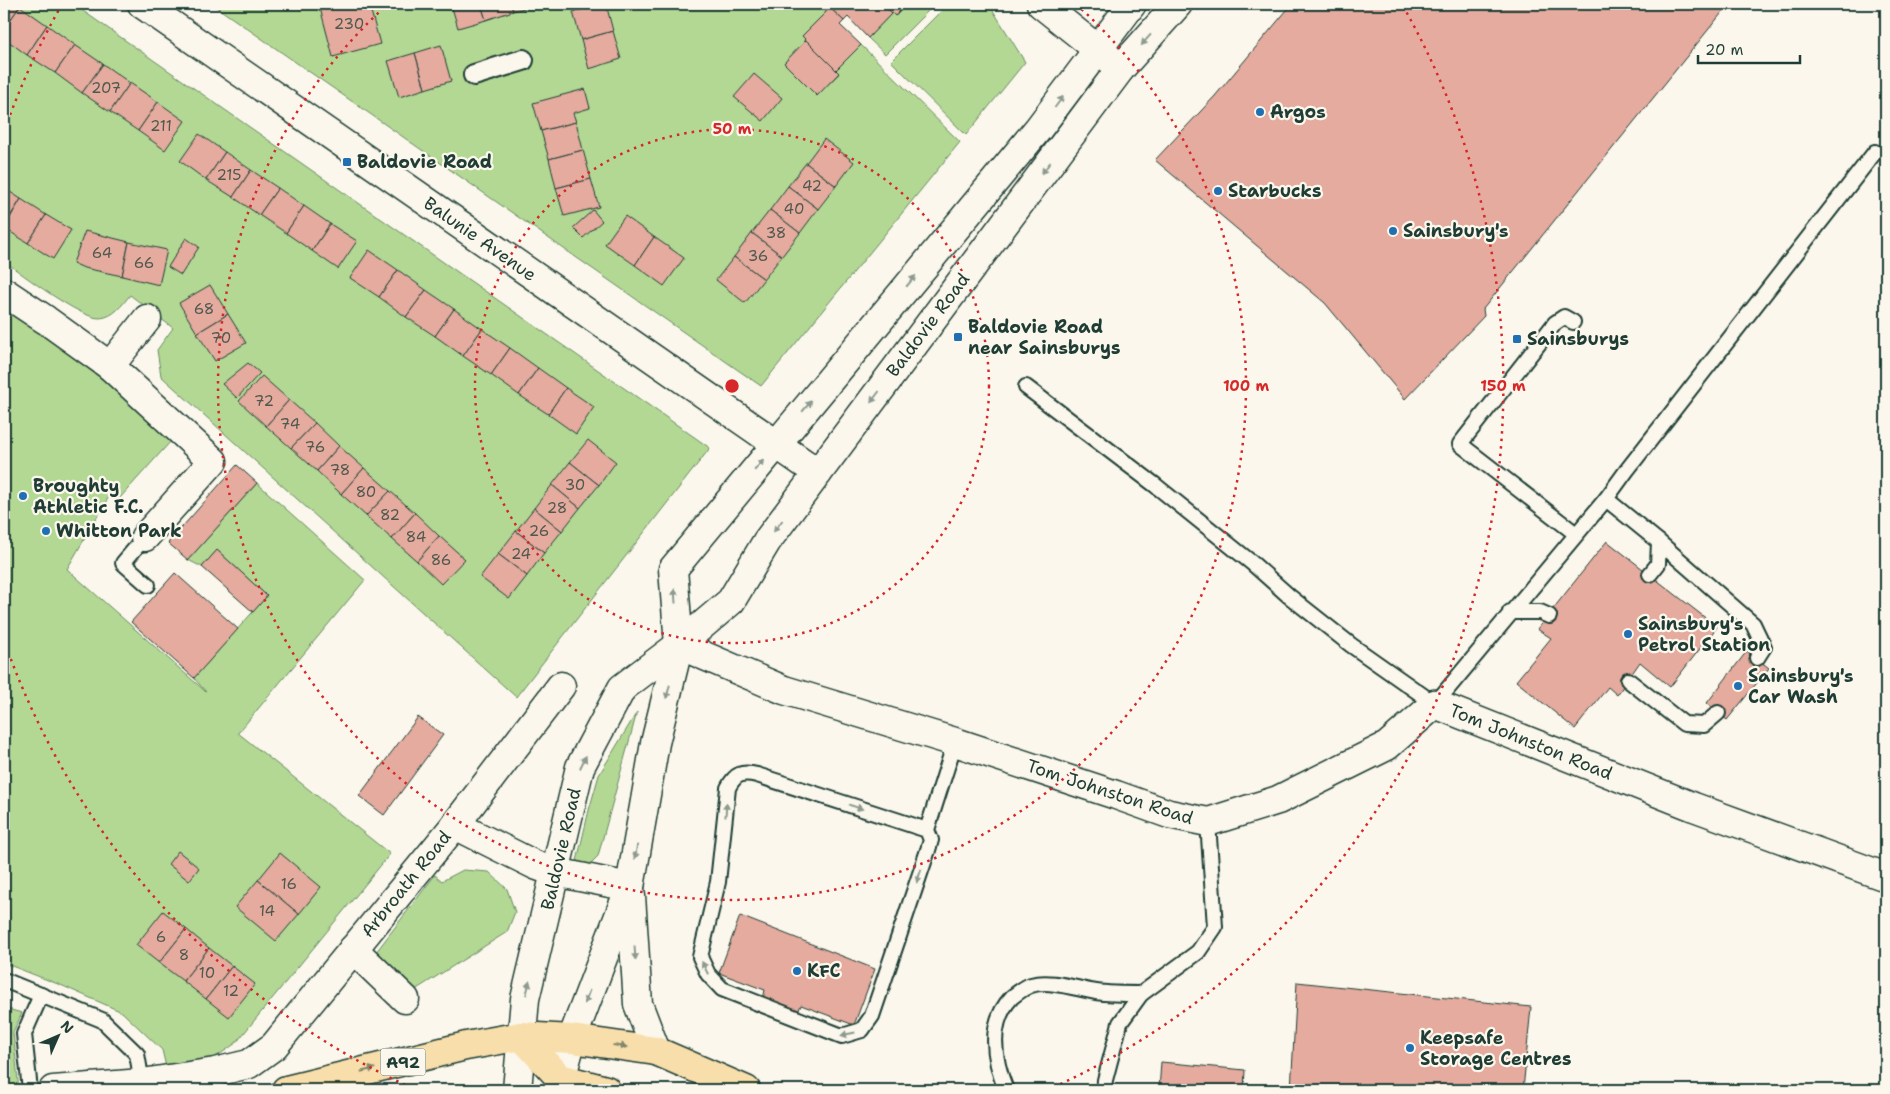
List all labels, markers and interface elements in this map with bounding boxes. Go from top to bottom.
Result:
house number: 230 [334,14,364,34]
scale bar [1698,32,1800,64]
one-way arrow [1140,34,1151,47]
text: 20 m [1705,40,1744,60]
house number: 207 [91,78,121,98]
one-way arrow [1053,96,1064,109]
place label: Argos [1270,100,1326,124]
marker: Argos [1254,106,1266,118]
house number: 211 [150,116,172,136]
text: 50 m [713,119,752,139]
place label: Baldovie Road [357,150,492,174]
marker: Baldovie Road [341,156,353,168]
one-way arrow [1040,161,1051,174]
house number: 215 [217,165,241,185]
house number: 42 [802,176,822,196]
place label: Starbucks [1228,179,1322,203]
marker: Starbucks [1212,185,1224,197]
street label: Balunie Avenue [419,191,541,287]
house number: 40 [784,199,804,219]
place label: Sainsbury's [1403,219,1508,243]
house number: 38 [766,223,786,243]
marker: Sainsbury's [1387,225,1399,237]
house number: 64 [92,243,112,263]
house number: 36 [748,246,768,266]
house number: 66 [134,253,154,273]
street label: Baldovie Road [881,268,975,382]
one-way arrow [906,275,917,288]
house number: 68 [194,299,214,319]
place label: Baldovie Road near Sainsburys [968,315,1121,360]
place label: Sainsburys [1527,327,1629,351]
house number: 70 [211,328,231,348]
marker: Baldovie Road near Sainsburys [952,331,964,343]
marker: Sainsburys [1511,333,1523,345]
text: 100 m [1223,376,1269,396]
text: 150 m [1480,376,1526,396]
centre of rings [723,377,741,395]
one-way arrow [870,390,880,404]
house number: 72 [254,391,274,411]
one-way arrow [802,400,813,413]
house number: 74 [280,414,300,434]
house number: 76 [305,437,325,457]
one-way arrow [753,459,764,471]
house number: 78 [330,460,350,480]
place label: Broughty Athletic F.C. [33,474,144,519]
house number: 30 [565,475,585,495]
house number: 80 [356,482,376,502]
marker: Broughty Athletic F.C. [17,490,29,502]
house number: 28 [547,498,567,518]
house number: 82 [380,505,400,525]
place label: Whitton Park [56,519,182,543]
one-way arrow [773,519,784,532]
house number: 26 [529,521,549,541]
marker: Whitton Park [40,525,52,537]
house number: 84 [406,527,426,547]
house number: 24 [511,544,531,564]
house number: 86 [431,550,451,570]
one-way arrow [671,588,679,604]
place label: Sainsbury's Petrol Station [1638,612,1770,657]
marker: Sainsbury's Petrol Station [1622,628,1634,640]
place label: Sainsbury's Car Wash [1748,664,1853,709]
marker: Sainsbury's Car Wash [1732,680,1744,692]
one-way arrow [664,685,672,700]
street label: Tom Johnston Road [1446,698,1616,786]
street label: Tom Johnston Road [1024,754,1196,830]
one-way arrow [578,755,587,770]
street label: Baldovie Road [535,786,587,912]
one-way arrow [722,802,730,818]
one-way arrow [848,803,863,811]
street label: Arbroath Road [356,826,456,942]
one-way arrow [632,844,640,860]
one-way arrow [915,868,922,883]
house number: 16 [281,874,297,894]
house number: 14 [259,901,275,921]
house number: 6 [156,927,166,947]
house number: 8 [179,945,189,965]
one-way arrow [631,945,639,961]
place label: KFC [807,959,841,983]
one-way arrow [701,961,709,975]
house number: 10 [199,963,215,983]
marker: KFC [791,965,803,977]
house number: 12 [223,981,239,1001]
one-way arrow [524,981,532,996]
one-way arrow [583,990,590,1005]
north arrow [32,1012,82,1062]
text: N [57,1017,77,1037]
place label: Keepsafe Storage Centres [1420,1026,1572,1071]
one-way arrow [840,1030,856,1038]
one-way arrow [613,1042,629,1050]
marker: Keepsafe Storage Centres [1404,1042,1416,1054]
road number: A92 [380,1048,426,1076]
one-way arrow [360,1066,375,1074]

